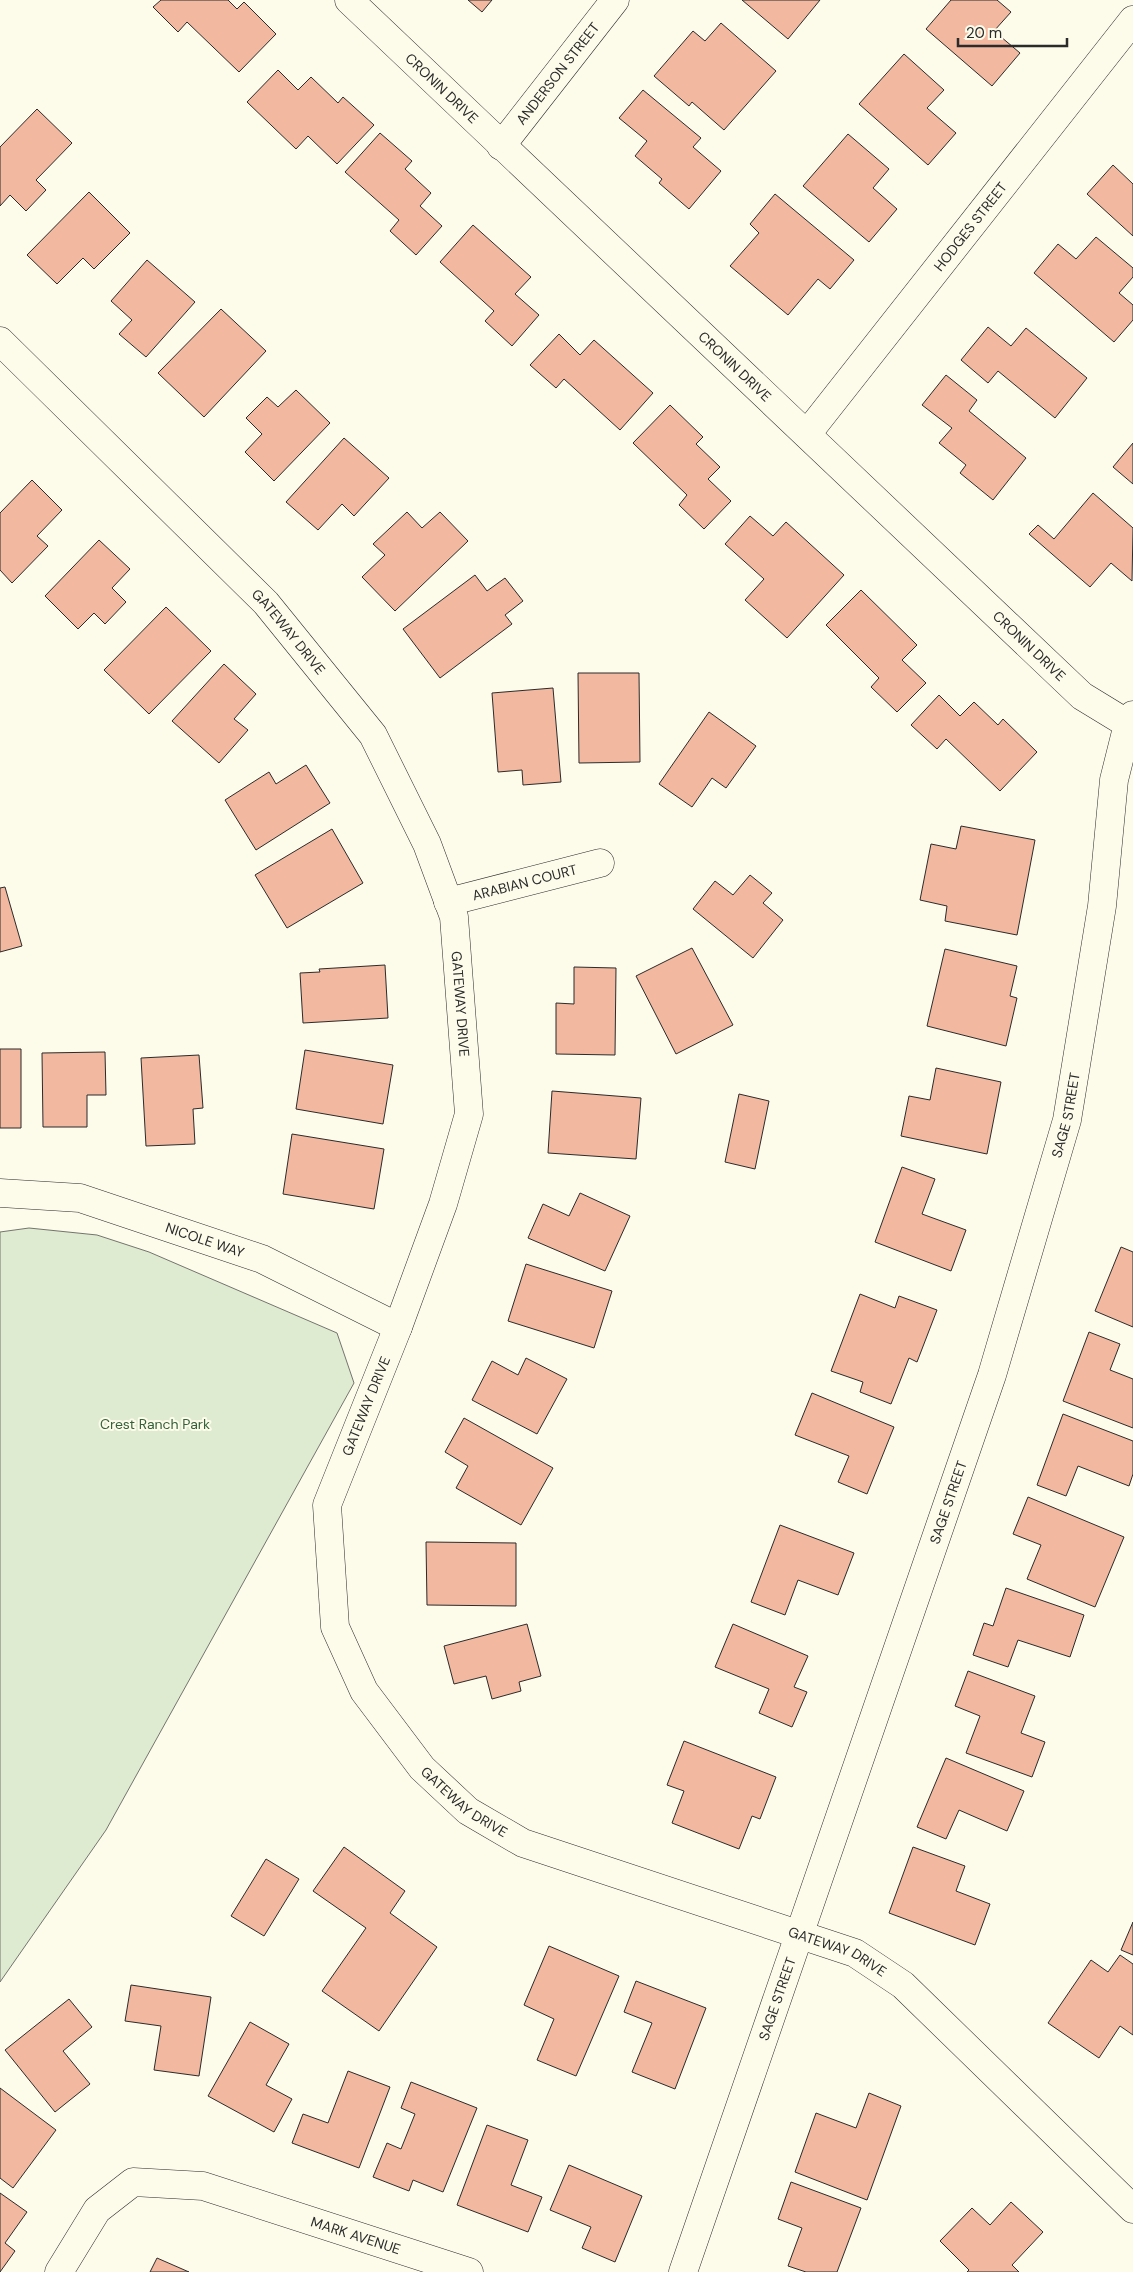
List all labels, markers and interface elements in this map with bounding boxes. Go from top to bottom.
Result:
scale bar [958,15,1067,47]
street label: ANDERSON STREET [512,19,603,128]
text: 20 m [966,23,1002,43]
street label: CRONIN DRIVE [401,49,482,127]
street label: HODGES STREET [930,178,1011,275]
street label: CRONIN DRIVE [694,327,775,405]
street label: GATEWAY DRIVE [248,585,329,678]
street label: CRONIN DRIVE [989,607,1070,685]
street label: ARABIAN COURT [470,860,579,904]
street label: GATEWAY DRIVE [448,951,474,1058]
street label: SAGE STREET [1047,1071,1084,1160]
street label: NICOLE WAY [163,1218,247,1261]
street label: GATEWAY DRIVE [338,1354,394,1458]
park label: Crest Ranch Park [100,1415,210,1433]
street label: SAGE STREET [925,1458,971,1546]
street label: GATEWAY DRIVE [417,1762,511,1841]
street label: GATEWAY DRIVE [786,1922,890,1981]
street label: SAGE STREET [754,1955,800,2043]
street label: MARK AVENUE [309,2212,403,2258]

